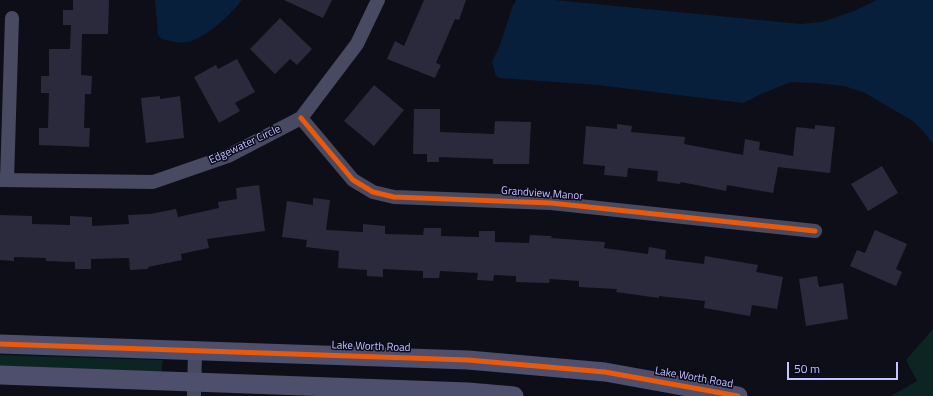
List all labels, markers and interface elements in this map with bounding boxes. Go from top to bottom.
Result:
street label: Edgewater Circle [207,123,283,167]
street label: Grandview Manor [501,185,583,203]
street label: Lake Worth Road [331,339,411,355]
scale bar [789,354,900,380]
text: 50 m [794,359,820,378]
street label: Lake Worth Road [654,365,734,391]

